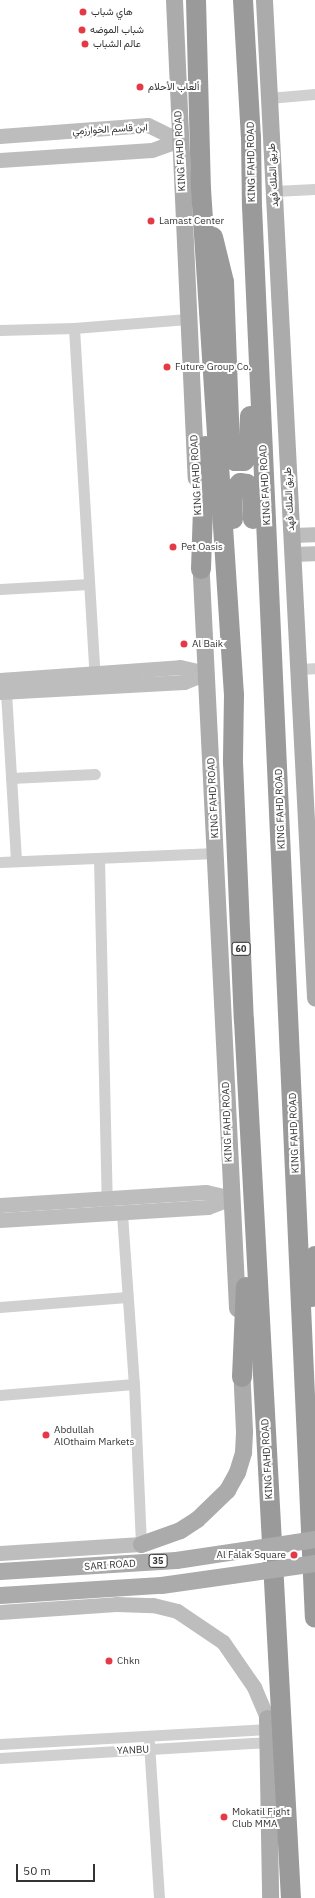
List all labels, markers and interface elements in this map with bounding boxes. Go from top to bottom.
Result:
place label: هاي شباب [91,6,133,18]
marker: هاي شباب [78,7,88,17]
place label: شباب الموضه [90,24,144,36]
marker: شباب الموضه [77,25,87,35]
place label: عالم الشباب [93,38,141,50]
marker: عالم الشباب [80,39,90,49]
place label: ألعاب الأحلام [148,81,199,93]
marker: ألعاب الأحلام [135,82,145,92]
street label: KING FAHD ROAD [172,110,188,192]
street label: ابن قاسم الخوارزمي [72,121,148,137]
street label: KING FAHD ROAD [244,122,258,202]
street label: طريق الملك فهد [265,143,281,207]
place label: Lamast Center [159,215,224,227]
marker: Lamast Center [146,216,156,226]
place label: Future Group Co. [175,361,251,373]
marker: Future Group Co. [162,362,172,372]
street label: KING FAHD ROAD [188,434,204,516]
street label: KING FAHD ROAD [257,444,273,526]
street label: طريق الملك فهد [281,467,297,531]
place label: Pet Oasis [181,541,223,553]
marker: Pet Oasis [168,542,178,552]
place label: Al Baik [192,638,223,650]
marker: Al Baik [179,639,189,649]
street label: KING FAHD ROAD [205,757,221,839]
street label: KING FAHD ROAD [273,768,287,850]
road number: 60 [231,942,251,956]
street label: KING FAHD ROAD [220,1081,234,1163]
street label: KING FAHD ROAD [287,1092,301,1174]
street label: KING FAHD ROAD [259,1418,275,1500]
place label: Abdullah AlOthaim Markets [54,1423,134,1446]
marker: Abdullah AlOthaim Markets [41,1430,51,1440]
place label: Al Falak Square [217,1549,286,1561]
marker: Al Falak Square [289,1550,299,1560]
road number: 35 [148,1554,168,1568]
street label: SARI ROAD [84,1557,136,1573]
place label: Chkn [117,1655,140,1667]
marker: Chkn [104,1656,114,1666]
street label: YANBU [117,1743,149,1757]
place label: Mokatil Fight Club MMA [232,1805,290,1828]
marker: Mokatil Fight Club MMA [219,1812,229,1822]
scale bar [18,1856,97,1882]
text: 50 m [23,1863,51,1878]

